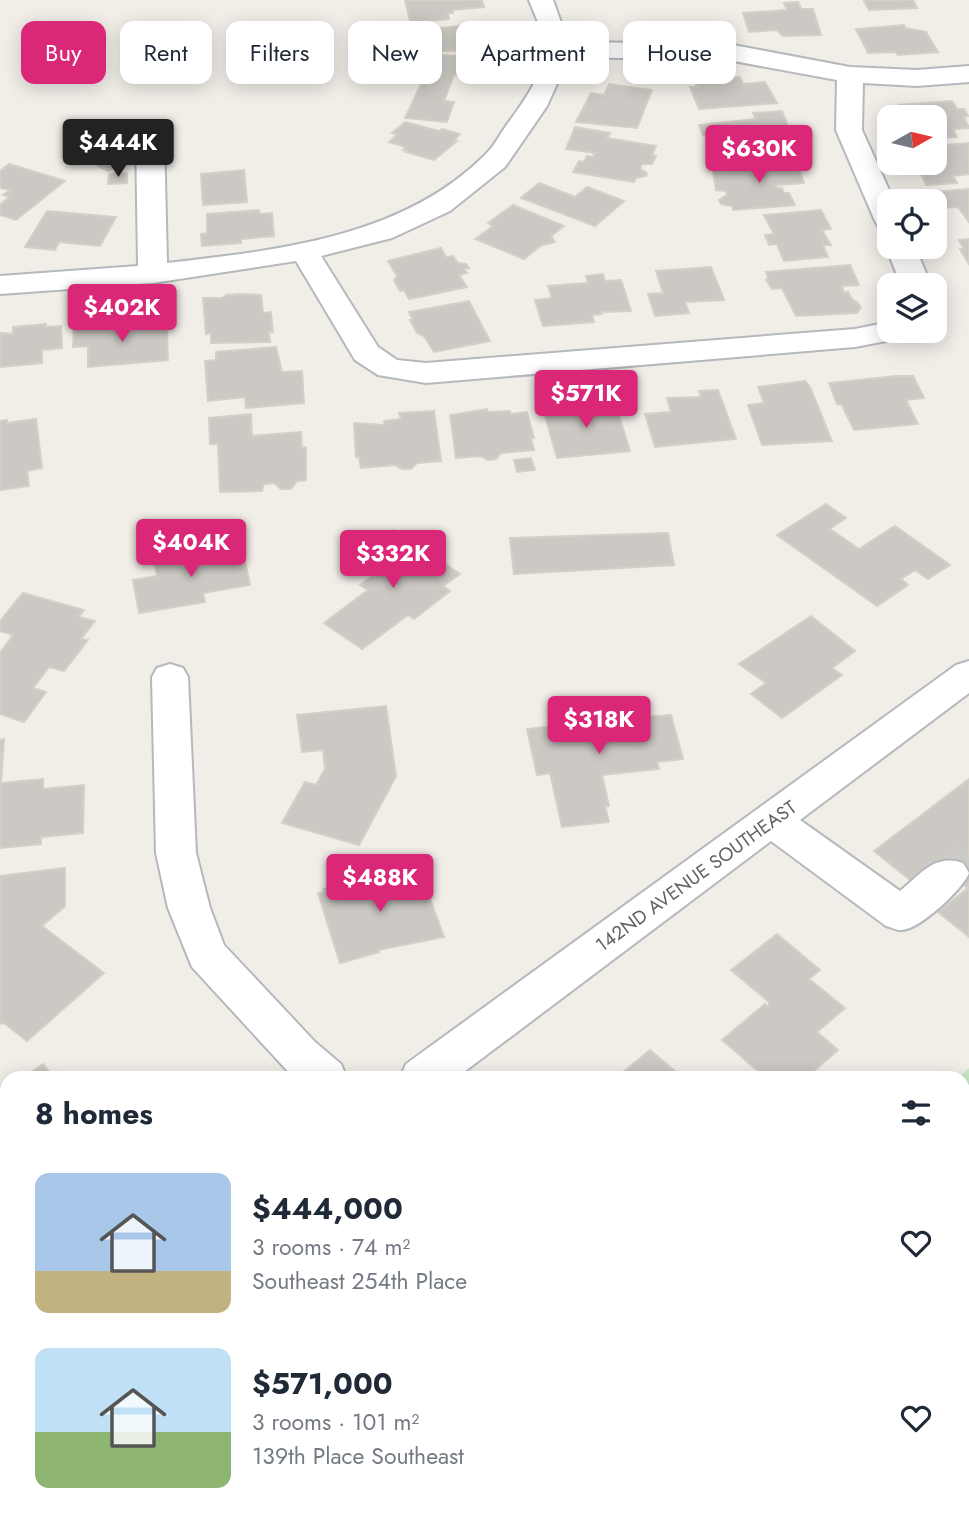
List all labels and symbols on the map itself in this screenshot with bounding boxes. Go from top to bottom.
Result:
north arrow [877,105,947,175]
pin: $444K [69,120,167,179]
pin: $630K [710,125,808,185]
pin: $402K [73,284,171,344]
pin: $571K [537,370,635,430]
pin: $404K [142,520,240,579]
pin: $332K [344,530,442,590]
pin: $318K [550,696,648,756]
street label: 142ND AVENUE SOUTHEAST [590,794,802,958]
pin: $488K [331,855,429,914]

